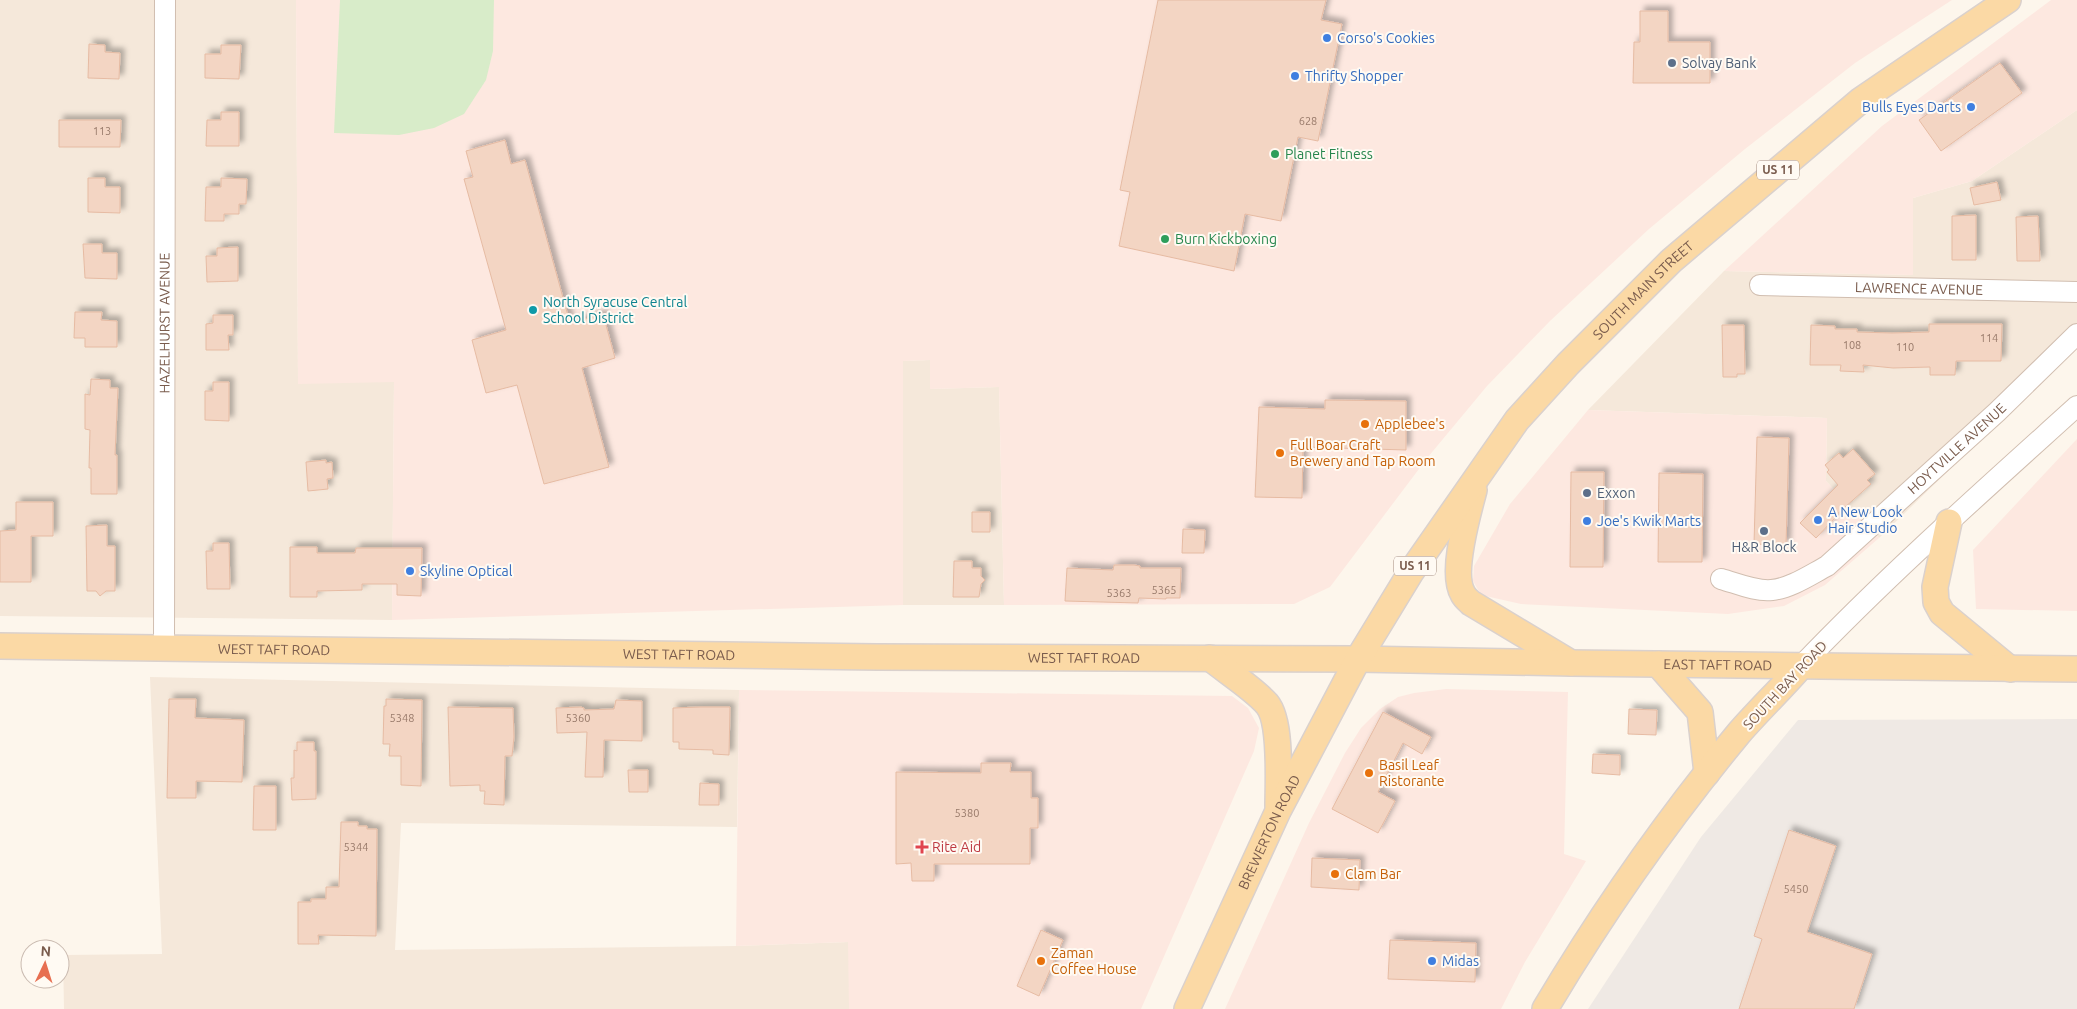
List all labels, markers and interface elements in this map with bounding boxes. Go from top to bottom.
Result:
place label: Corso's Cookies [1337,30,1435,46]
marker: Corso's Cookies [1321,32,1333,44]
place label: Solvay Bank [1682,55,1756,71]
marker: Solvay Bank [1666,57,1678,69]
place label: Thrifty Shopper [1305,68,1404,84]
marker: Thrifty Shopper [1289,70,1301,82]
place label: Bulls Eyes Darts [1862,99,1961,115]
marker: Bulls Eyes Darts [1965,101,1977,113]
house number: 628 [1299,115,1317,127]
house number: 113 [93,125,111,137]
place label: Planet Fitness [1285,146,1373,162]
marker: Planet Fitness [1269,148,1281,160]
road number: US 11 [1757,160,1799,180]
place label: Burn Kickboxing [1175,231,1277,247]
marker: Burn Kickboxing [1159,233,1171,245]
street label: SOUTH MAIN STREET [1589,237,1697,343]
street label: HAZELHURST AVENUE [156,252,173,394]
street label: LAWRENCE AVENUE [1855,279,1983,298]
place label: North Syracuse Central School District [543,294,687,326]
marker: North Syracuse Central School District [527,304,539,316]
house number: 114 [1980,332,1998,344]
house number: 108 [1843,339,1861,351]
house number: 110 [1896,341,1914,353]
street label: HOYTVILLE AVENUE [1904,400,2009,497]
place label: Applebee's [1375,416,1445,432]
marker: Applebee's [1359,418,1371,430]
place label: Full Boar Craft Brewery and Tap Room [1290,437,1436,469]
marker: Full Boar Craft Brewery and Tap Room [1274,447,1286,459]
place label: Exxon [1597,485,1635,501]
marker: Exxon [1581,487,1593,499]
place label: A New Look Hair Studio [1828,504,1903,536]
place label: Joe's Kwik Marts [1597,513,1701,529]
marker: A New Look Hair Studio [1812,514,1824,526]
marker: Joe's Kwik Marts [1581,515,1593,527]
marker: H&R Block [1758,525,1770,537]
place label: H&R Block [1731,539,1797,555]
road number: US 11 [1394,556,1436,576]
place label: Skyline Optical [420,563,513,579]
marker: Skyline Optical [404,565,416,577]
house number: 5365 [1152,584,1176,596]
house number: 5363 [1107,587,1131,599]
street label: SOUTH BAY ROAD [1740,637,1830,733]
street label: WEST TAFT ROAD [218,641,330,658]
street label: WEST TAFT ROAD [623,646,735,663]
street label: WEST TAFT ROAD [1028,650,1140,666]
street label: EAST TAFT ROAD [1663,656,1773,673]
house number: 5348 [390,712,414,724]
house number: 5360 [566,712,590,724]
place label: Basil Leaf Ristorante [1379,757,1445,789]
marker: Basil Leaf Ristorante [1363,767,1375,779]
street label: BREWERTON ROAD [1235,772,1304,892]
house number: 5380 [955,807,979,819]
place label: Rite Aid [932,839,981,855]
house number: 5344 [344,841,368,853]
marker: Rite Aid [916,841,928,853]
place label: Clam Bar [1345,866,1402,882]
marker: Clam Bar [1329,868,1341,880]
house number: 5450 [1784,883,1808,895]
north arrow [20,939,70,989]
text: N [40,943,52,959]
place label: Zaman Coffee House [1051,945,1137,977]
place label: Midas [1442,953,1479,969]
marker: Zaman Coffee House [1035,955,1047,967]
marker: Midas [1426,955,1438,967]

